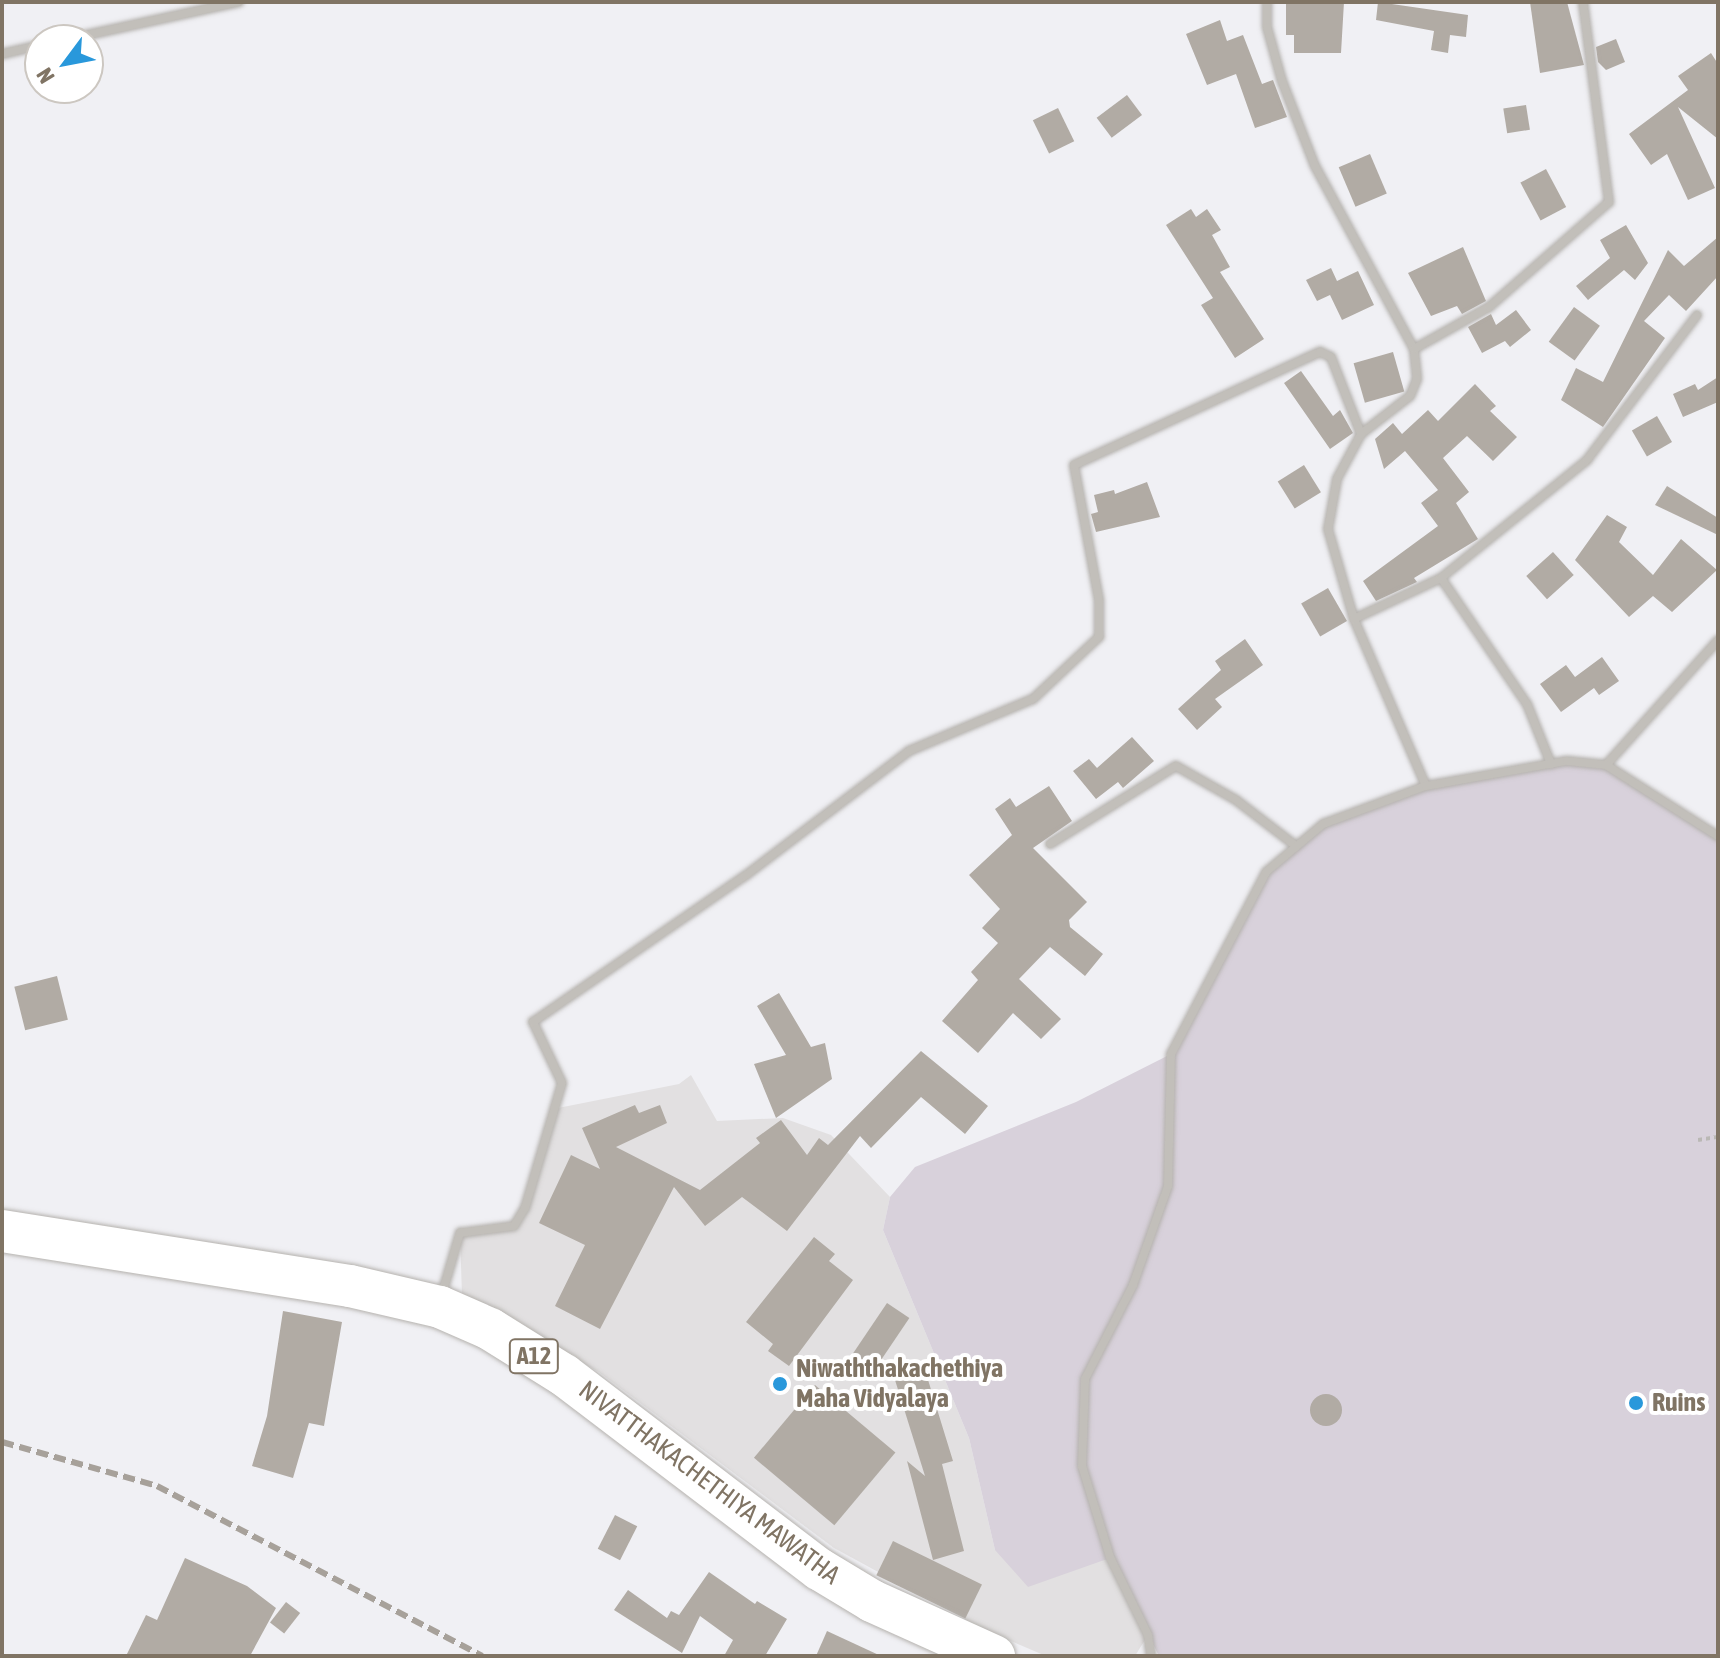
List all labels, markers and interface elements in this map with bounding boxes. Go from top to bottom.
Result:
north arrow [24,24,104,104]
text: N [31,63,60,88]
road number: A12 [508,1336,560,1376]
place label: Niwaththakachethiya Maha Vidyalaya [796,1353,1003,1414]
street label: NIVATTHAKACHETHIYA MAWATHA [572,1375,846,1591]
marker: Niwaththakachethiya Maha Vidyalaya [771,1375,789,1393]
place label: Ruins [1652,1387,1705,1419]
marker: Ruins [1627,1394,1645,1412]

